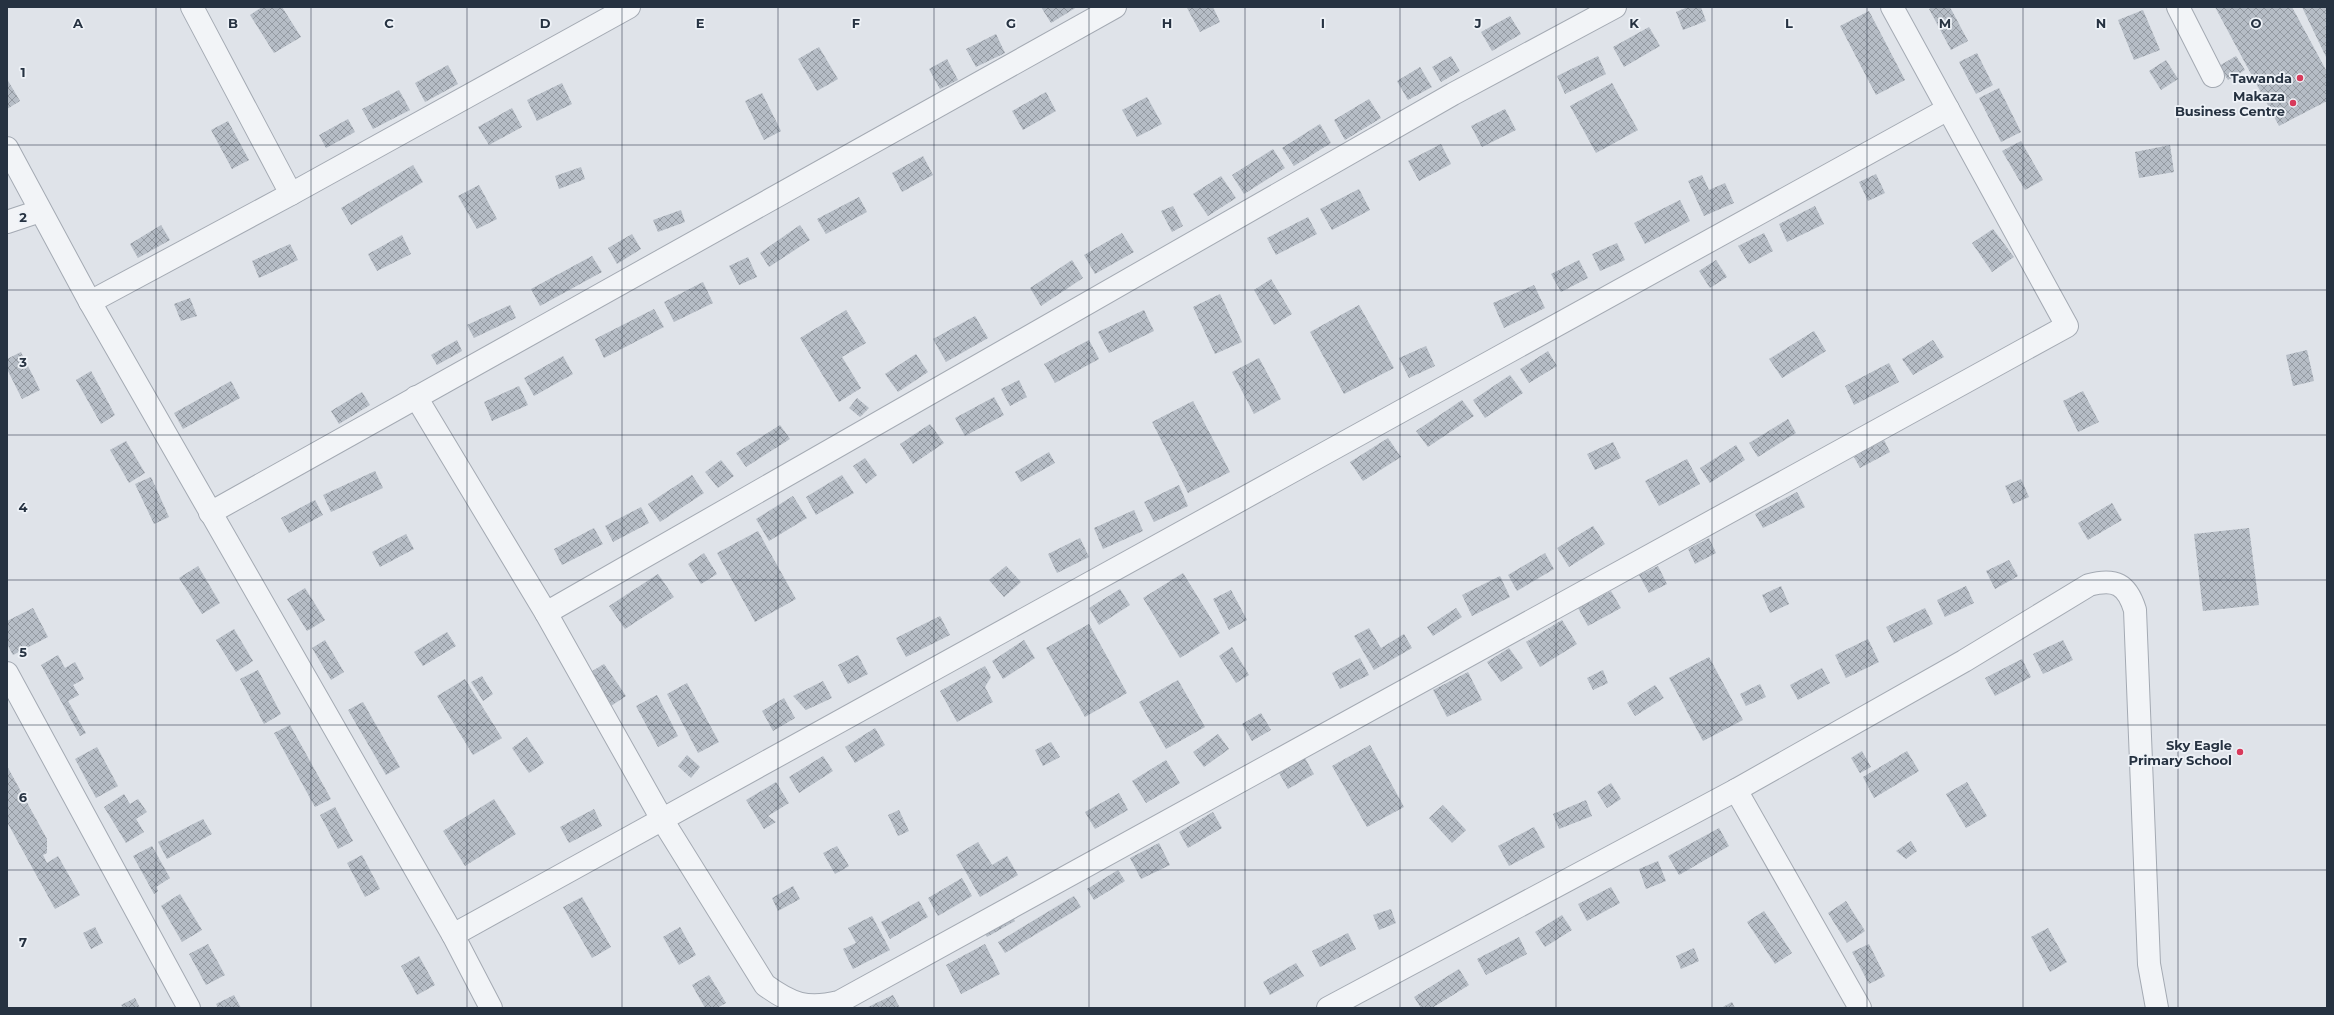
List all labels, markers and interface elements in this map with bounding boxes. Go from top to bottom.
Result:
text: A [72,15,84,31]
text: B [228,15,238,31]
text: C [384,15,394,31]
text: D [540,15,551,31]
text: E [696,15,705,31]
text: F [852,15,860,31]
text: G [1006,15,1016,31]
text: H [1162,15,1172,31]
text: I [1321,15,1325,31]
text: J [1473,15,1482,31]
text: K [1629,15,1639,31]
text: L [1785,15,1793,31]
text: M [1939,15,1951,31]
text: N [2096,15,2106,31]
text: O [2251,15,2262,31]
text: 1 [20,64,26,80]
place label: Tawanda [2230,70,2292,86]
marker: Tawanda [2295,73,2305,83]
place label: Makaza Business Centre [2175,88,2285,119]
marker: Makaza Business Centre [2288,98,2298,108]
text: 2 [19,209,27,225]
text: 3 [18,354,27,370]
text: 4 [19,499,28,515]
text: 5 [19,644,27,660]
place label: Sky Eagle Primary School [2129,737,2232,768]
marker: Sky Eagle Primary School [2235,747,2245,757]
text: 6 [19,789,28,805]
text: 7 [19,934,27,950]

